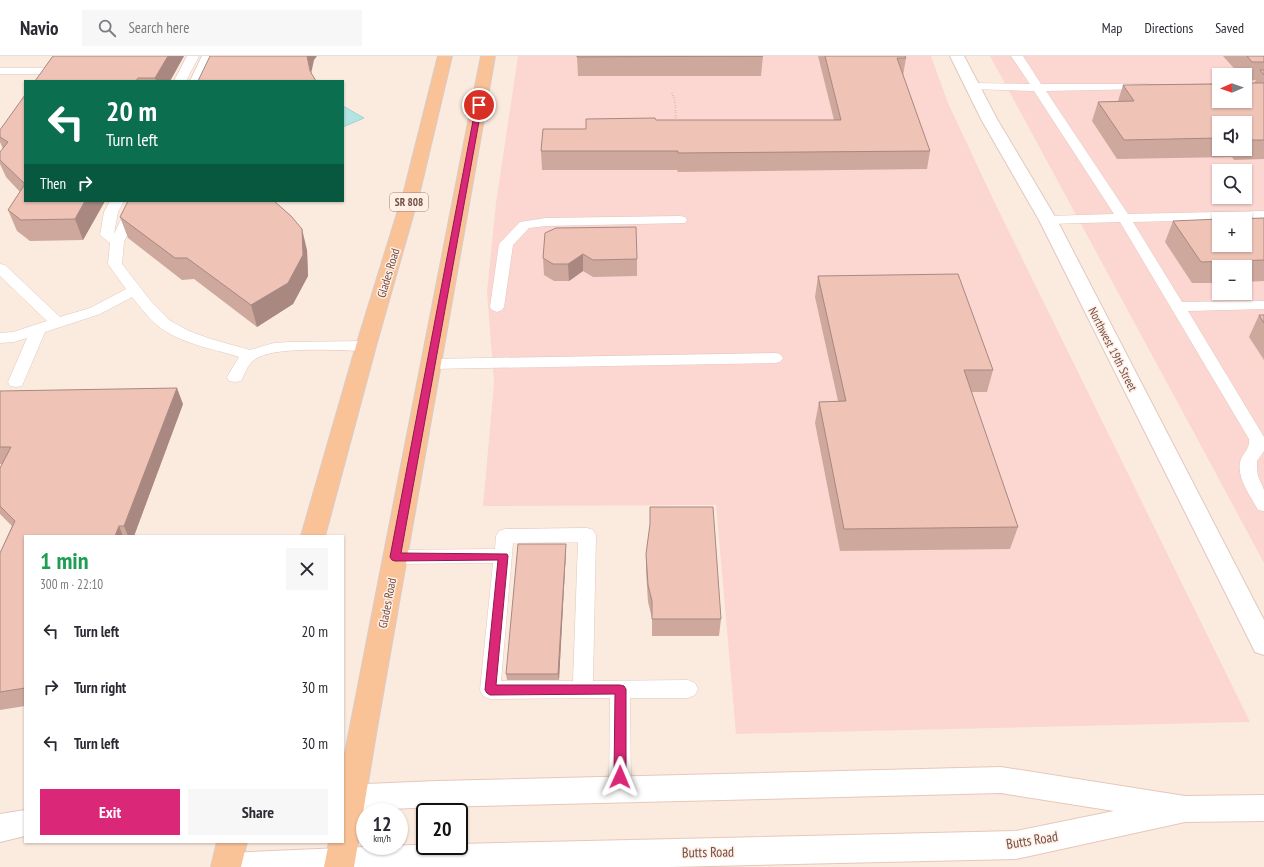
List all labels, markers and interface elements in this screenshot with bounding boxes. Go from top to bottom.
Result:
search box [82,10,362,46]
text: Navio [20,16,58,40]
icon: search [96,17,118,39]
text: Search here [128,18,189,37]
text: Map [1102,19,1122,37]
text: Directions [1144,19,1193,37]
text: Saved [1215,19,1244,37]
north arrow [1212,68,1252,108]
map controls [1212,68,1252,300]
pin [462,88,496,122]
text: 20 m [106,92,157,129]
icon: arrive [468,94,490,116]
icon: left [40,96,92,148]
button: sound [1212,116,1252,156]
text: Turn left [106,128,158,151]
button: search [1212,164,1252,204]
icon: right [74,172,96,194]
text: Then [40,174,66,193]
road number: SR 808 [390,193,428,211]
button: + [1212,212,1252,252]
street label: Glades Road [373,247,403,299]
button: − [1212,260,1252,300]
street label: Northwest 19th Street [1085,304,1141,394]
text: 1 min [40,545,88,576]
button: close [286,548,328,590]
text: 300 m · 22:10 [40,576,103,593]
street label: Glades Road [375,577,399,629]
icon: left [40,620,62,642]
text: Turn left [74,622,119,641]
text: 20 m [302,622,328,641]
icon: right [40,676,62,698]
text: Turn right [74,678,126,697]
text: 30 m [302,678,328,697]
icon: left [40,732,62,754]
text: Turn left [74,734,119,753]
text: 30 m [302,734,328,753]
position arrow [599,756,641,798]
button: Exit [40,789,180,835]
button: Share [188,789,328,835]
speed limit sign: 20 [416,803,468,855]
text: 12 [372,811,392,837]
street label: Butts Road [1005,827,1059,853]
text: km/h [373,832,391,845]
street label: Butts Road [682,843,734,861]

